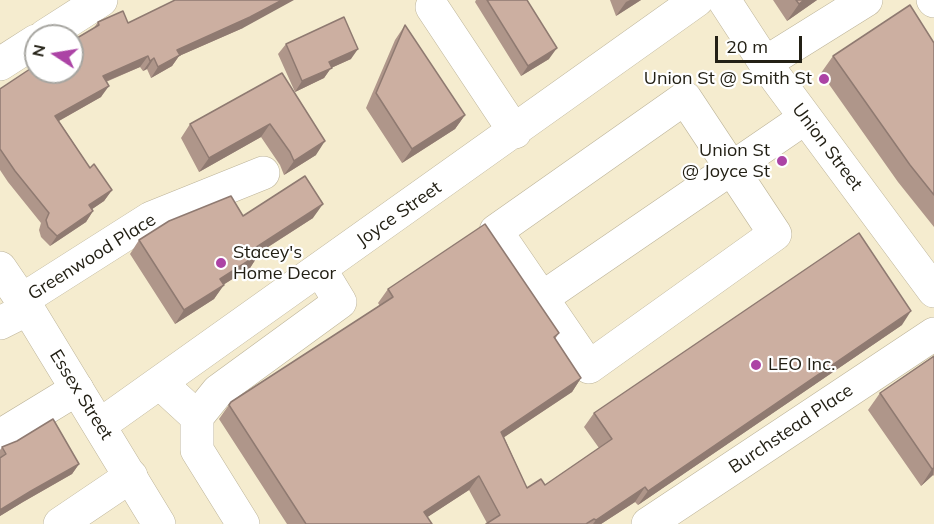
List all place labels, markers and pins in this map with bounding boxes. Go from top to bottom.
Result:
place label: Union St @ Smith St [644,68,812,90]
marker: Union St @ Smith St [817,72,831,86]
place label: Union St @ Joyce St [682,140,770,182]
marker: Union St @ Joyce St [775,154,789,168]
place label: Stacey's Home Decor [233,242,336,284]
marker: Stacey's Home Decor [214,256,228,270]
place label: LEO Inc. [768,354,835,376]
marker: LEO Inc. [749,358,763,372]

